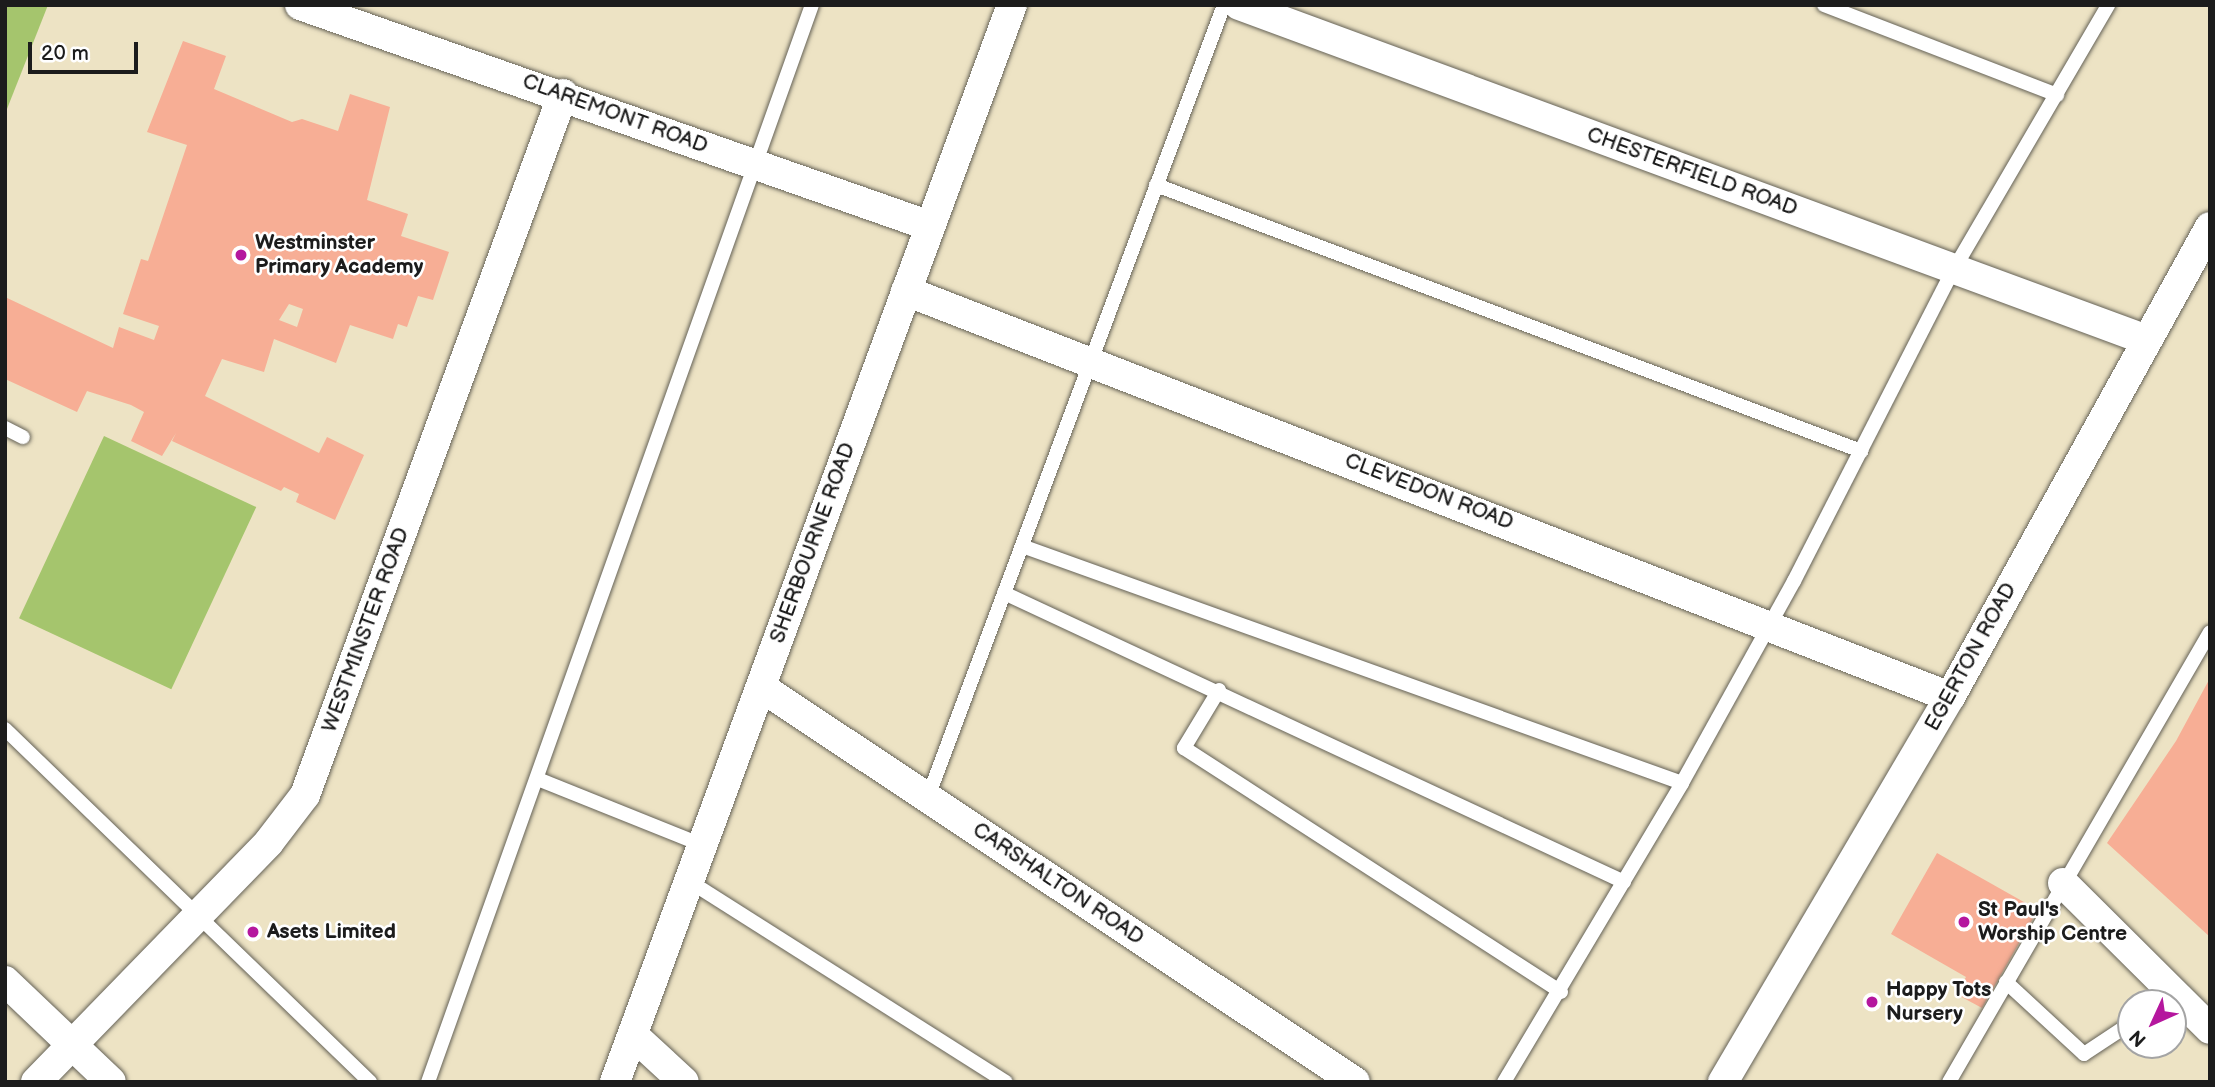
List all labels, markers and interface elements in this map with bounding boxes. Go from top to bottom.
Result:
scale bar [32,28,142,72]
text: 20 m [41,41,89,66]
street label: CLAREMONT ROAD [519,69,711,159]
street label: CHESTERFIELD ROAD [1583,122,1801,222]
place label: Westminster Primary Academy [255,230,424,280]
marker: Westminster Primary Academy [233,247,249,263]
street label: SHERBOURNE ROAD [765,439,861,647]
street label: CLEVEDON ROAD [1341,448,1517,536]
street label: WESTMINSTER ROAD [317,524,415,736]
street label: EGERTON ROAD [1920,579,2022,735]
street label: CARSHALTON ROAD [968,817,1148,951]
place label: St Paul's Worship Centre [1978,897,2127,947]
marker: St Paul's Worship Centre [1956,914,1972,930]
place label: Asets Limited [267,919,396,945]
marker: Asets Limited [245,924,261,940]
place label: Happy Tots Nursery [1886,977,1992,1027]
north arrow [2117,989,2187,1059]
marker: Happy Tots Nursery [1864,994,1880,1010]
text: N [2125,1025,2151,1051]

